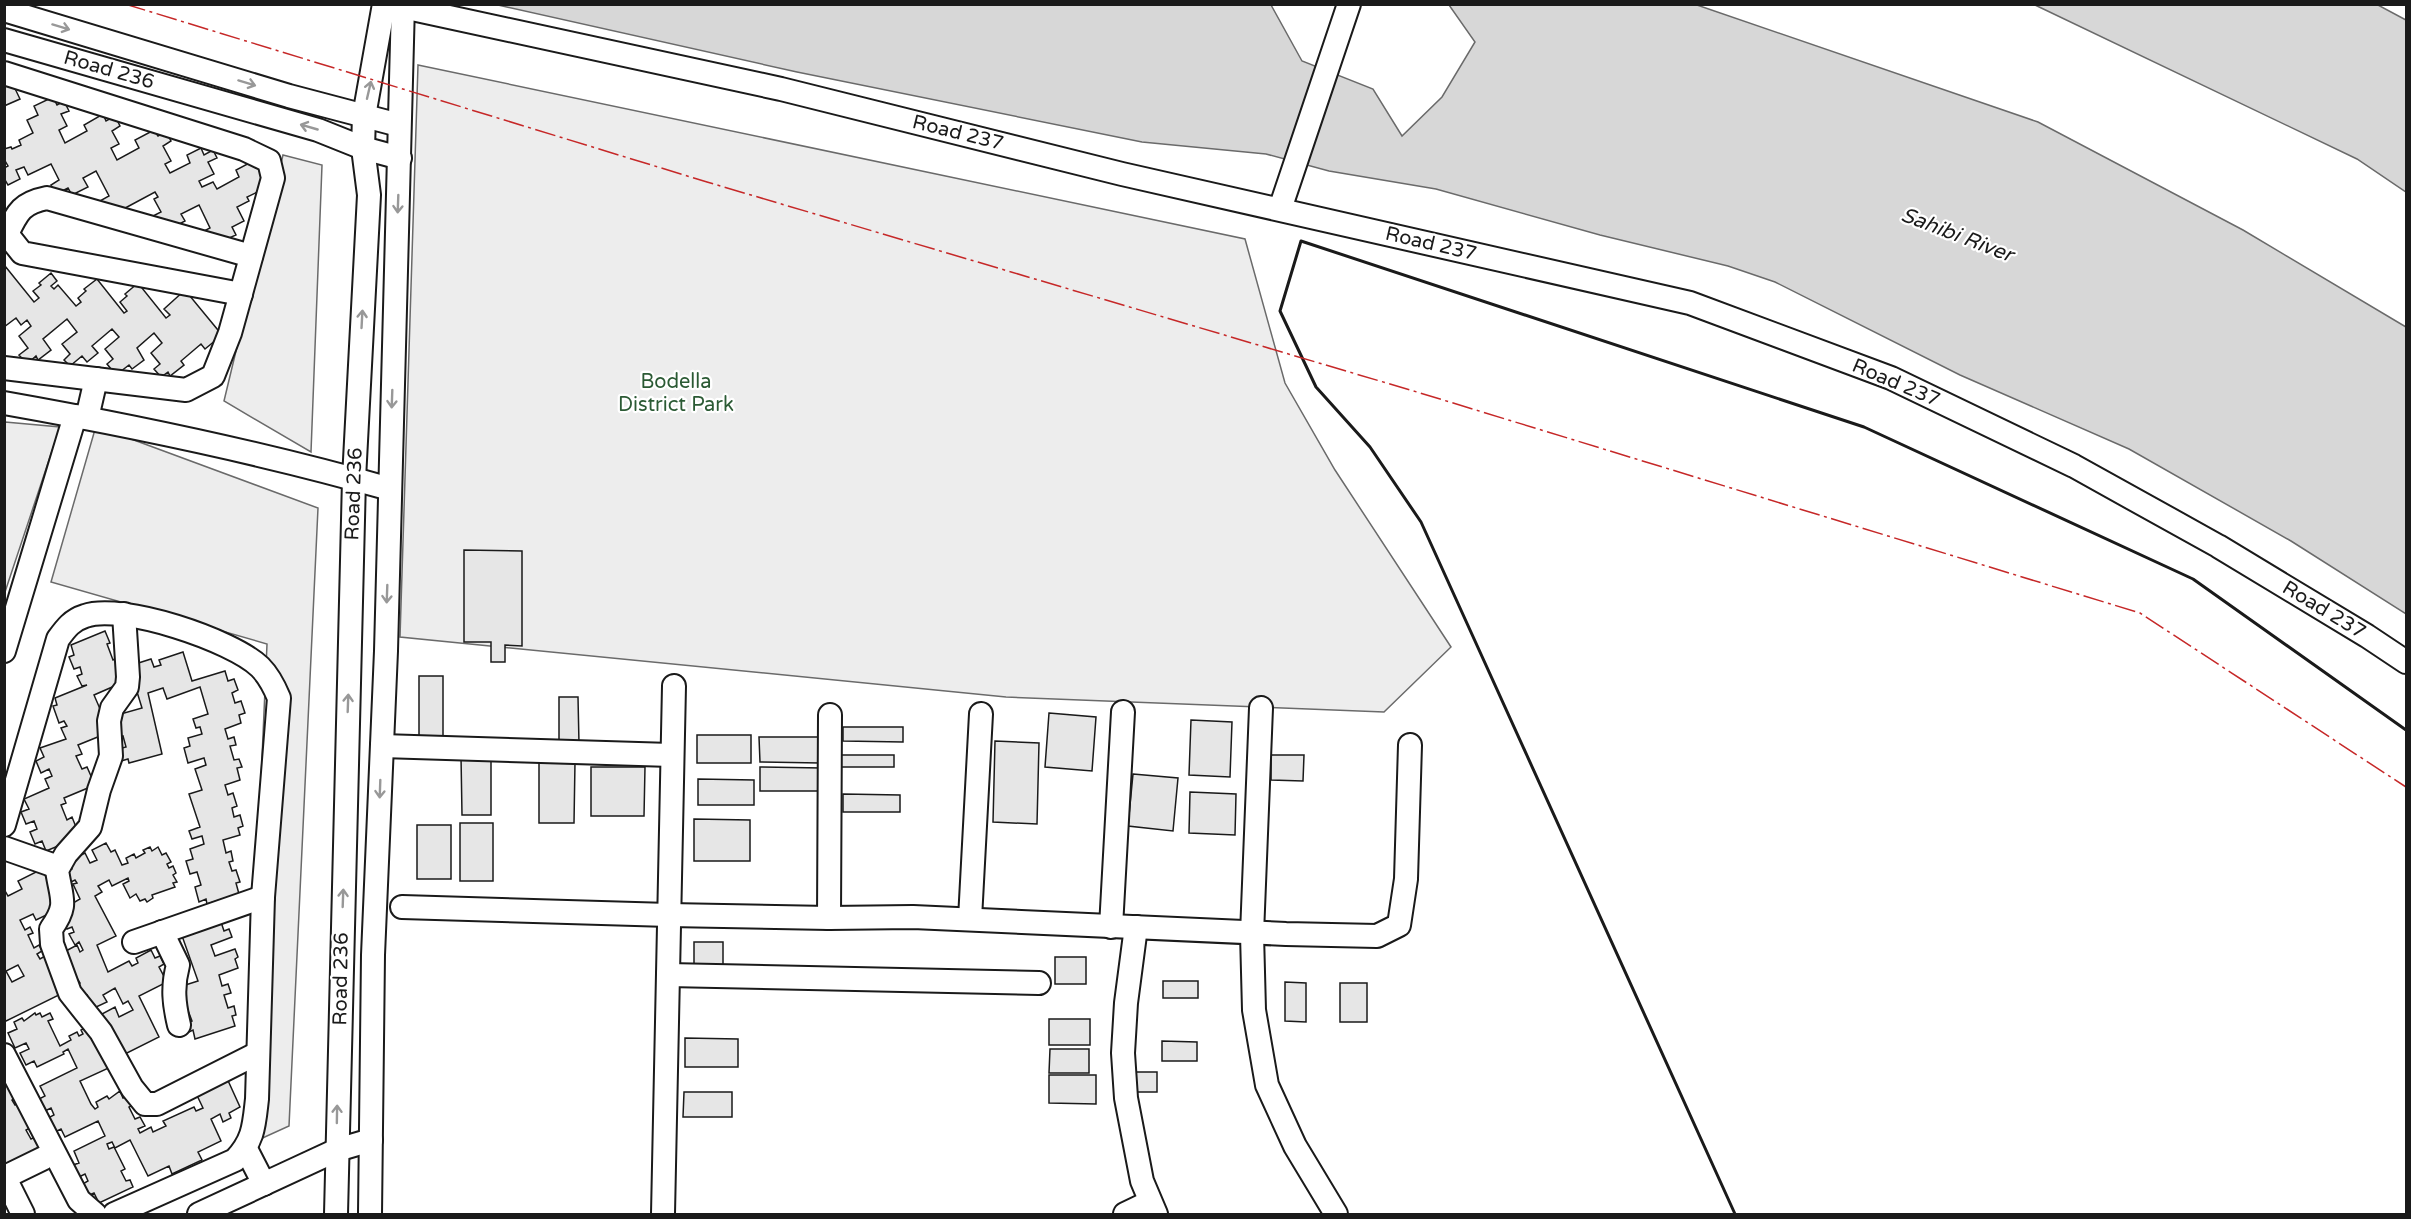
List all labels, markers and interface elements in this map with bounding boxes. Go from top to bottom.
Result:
one-way arrow [51,22,70,33]
street label: Road 236 [61,46,157,94]
one-way arrow [237,78,256,89]
one-way arrow [364,81,375,100]
street label: Road 237 [910,110,1006,156]
one-way arrow [299,121,318,132]
one-way arrow [392,194,404,214]
water label: Sahibi River [1898,202,2019,269]
street label: Road 237 [1383,222,1479,266]
one-way arrow [357,310,368,330]
street label: Road 237 [1848,354,1944,412]
park label: Bodella District Park [618,370,734,417]
one-way arrow [387,389,398,409]
street label: Road 236 [340,447,368,541]
street label: Road 237 [2278,576,2370,644]
one-way arrow [381,584,393,604]
one-way arrow [343,694,354,714]
one-way arrow [375,779,386,799]
one-way arrow [337,889,349,909]
street label: Road 236 [328,932,354,1026]
one-way arrow [332,1105,343,1125]

